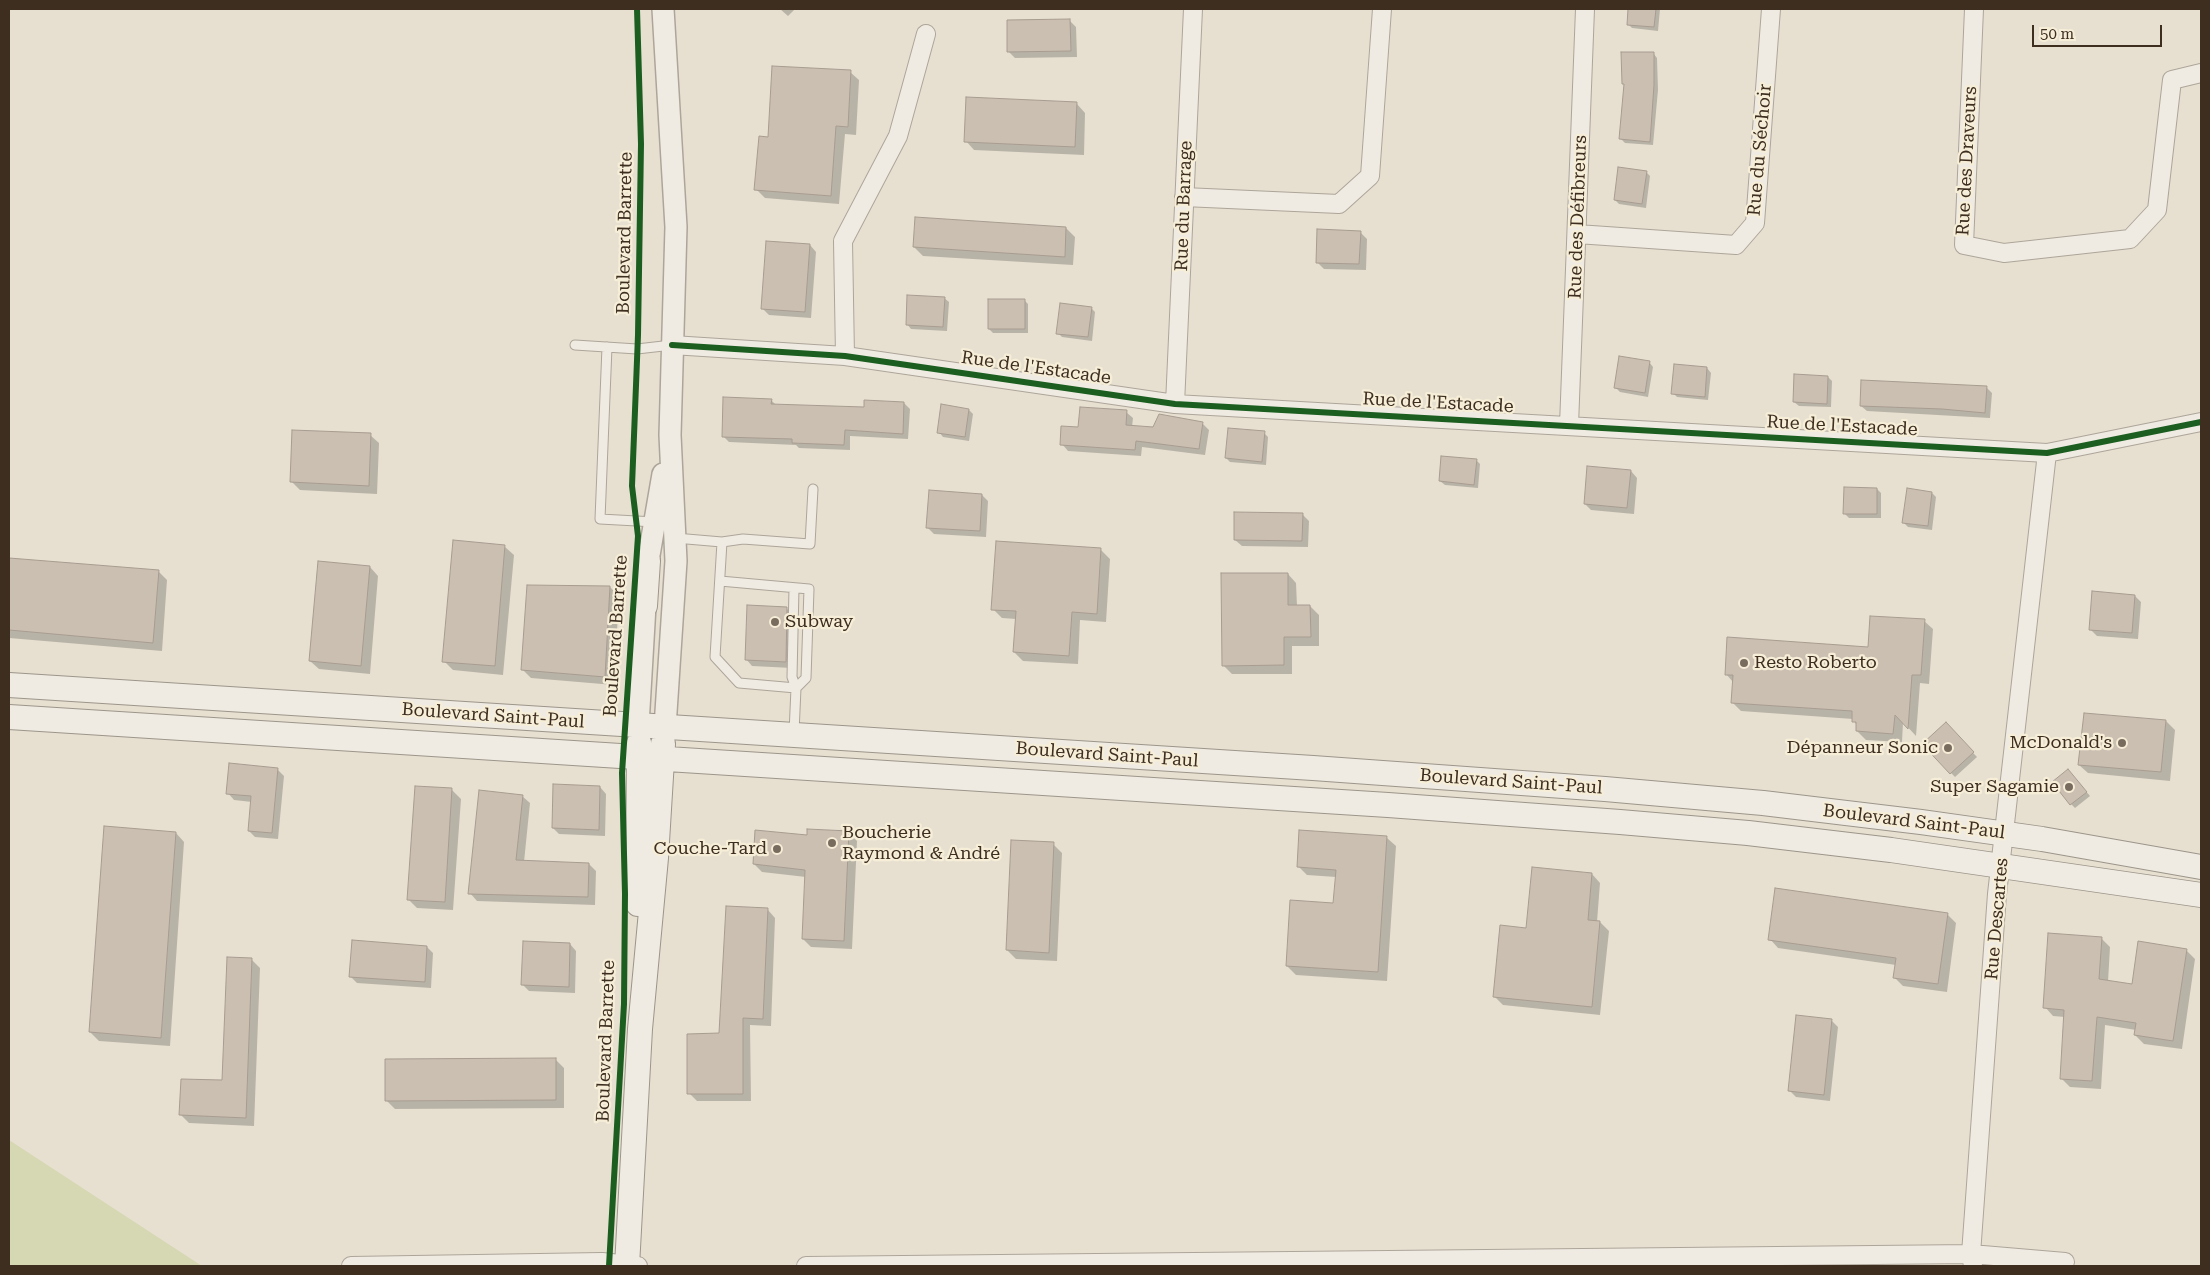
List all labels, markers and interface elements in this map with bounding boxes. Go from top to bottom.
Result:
scale bar [2035,15,2165,47]
text: 50 m [2040,25,2074,43]
street label: Rue du Séchoir [1743,83,1777,217]
street label: Rue des Draveurs [1952,86,1982,236]
street label: Rue des Défibreurs [1564,135,1592,299]
street label: Rue du Barrage [1171,140,1197,272]
street label: Boulevard Barrette [613,152,637,314]
street label: Rue de l'Estacade [960,347,1112,389]
street label: Rue de l'Estacade [1362,388,1514,418]
street label: Rue de l'Estacade [1766,411,1918,441]
street label: Boulevard Barrette [600,554,632,718]
place label: Subway [785,611,853,633]
marker: Subway [769,616,781,628]
place label: Resto Roberto [1754,652,1877,674]
marker: Resto Roberto [1738,657,1750,669]
street label: Boulevard Saint-Paul [401,699,585,733]
place label: McDonald's [2009,732,2112,754]
place label: Dépanneur Sonic [1787,737,1938,759]
marker: McDonald's [2116,737,2128,749]
street label: Boulevard Saint-Paul [1015,738,1199,772]
marker: Dépanneur Sonic [1942,742,1954,754]
street label: Boulevard Saint-Paul [1419,765,1603,799]
place label: Super Sagamie [1930,776,2059,798]
marker: Super Sagamie [2063,781,2075,793]
street label: Boulevard Saint-Paul [1822,800,2006,844]
place label: Boucherie Raymond & André [842,822,1000,864]
marker: Boucherie Raymond & André [826,837,838,849]
place label: Couche-Tard [654,838,767,860]
marker: Couche-Tard [771,843,783,855]
street label: Rue Descartes [1981,857,2013,981]
street label: Boulevard Barrette [592,960,620,1122]

